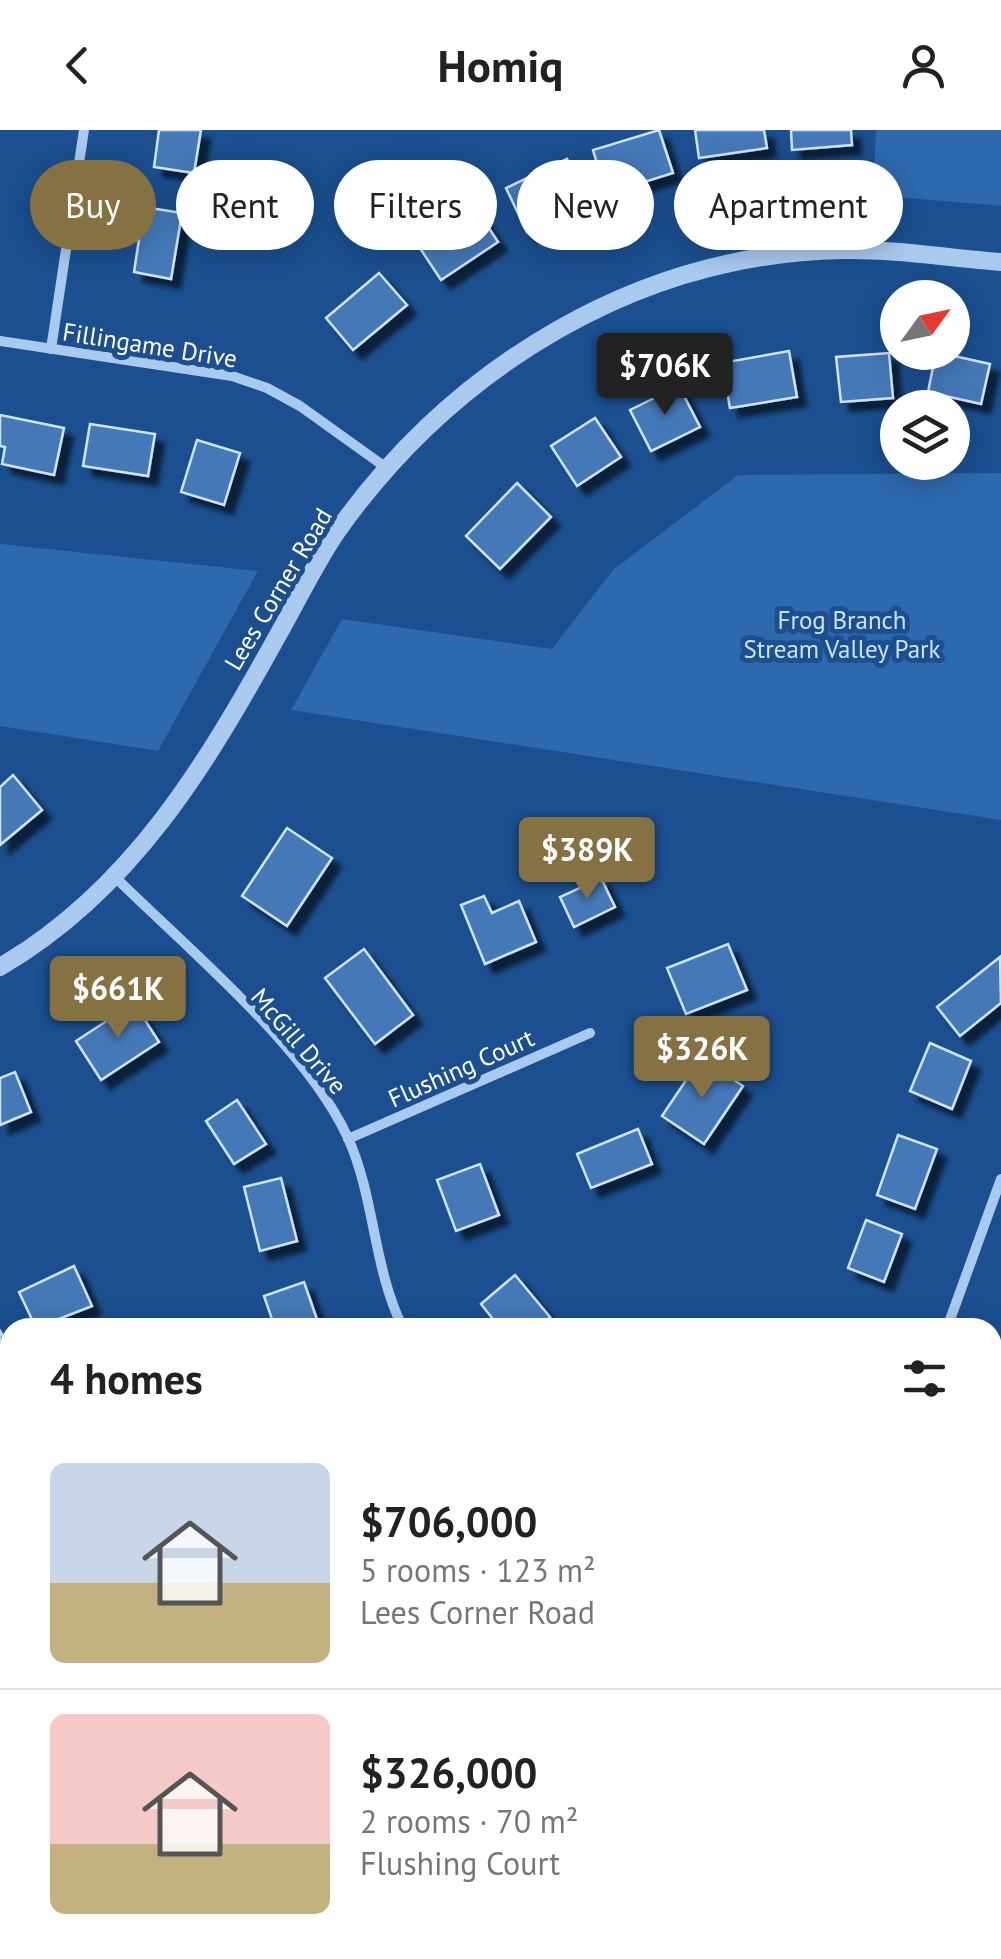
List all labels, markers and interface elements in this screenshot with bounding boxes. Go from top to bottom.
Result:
text: Homiq [438,36,563,94]
icon: back [50,38,105,93]
icon: person [896,38,951,93]
chip: Buy [30,160,156,250]
chip: Rent [176,160,314,250]
chip: Filters [334,160,497,250]
chip: New [517,160,654,250]
chip: Apartment [674,160,903,250]
north arrow [880,280,970,370]
map controls [880,280,970,480]
street label: Fillingame Drive [61,315,239,375]
pin: $706K [595,333,735,418]
text: $706K [619,344,711,386]
button: layers [880,390,970,480]
street label: Lees Corner Road [217,502,339,676]
park label: Frog Branch Stream Valley Park [743,604,941,665]
pin: $389K [517,817,657,902]
text: $389K [541,828,633,870]
pin: $661K [48,956,188,1041]
text: $661K [72,967,164,1009]
street label: McGill Drive [244,981,354,1101]
pin: $326K [632,1016,772,1101]
street label: Flushing Court [383,1021,539,1114]
text: $326K [656,1027,748,1069]
text: 4 homes [50,1351,203,1406]
icon: filters [897,1351,952,1406]
text: $706,000 [360,1494,537,1549]
icon: home [130,1503,250,1623]
text: 5 rooms · 123 m² [360,1549,596,1591]
text: Lees Corner Road [360,1591,595,1633]
text: $326,000 [360,1745,537,1800]
icon: home [130,1754,250,1874]
text: 2 rooms · 70 m² [360,1800,578,1842]
text: Flushing Court [360,1842,560,1884]

